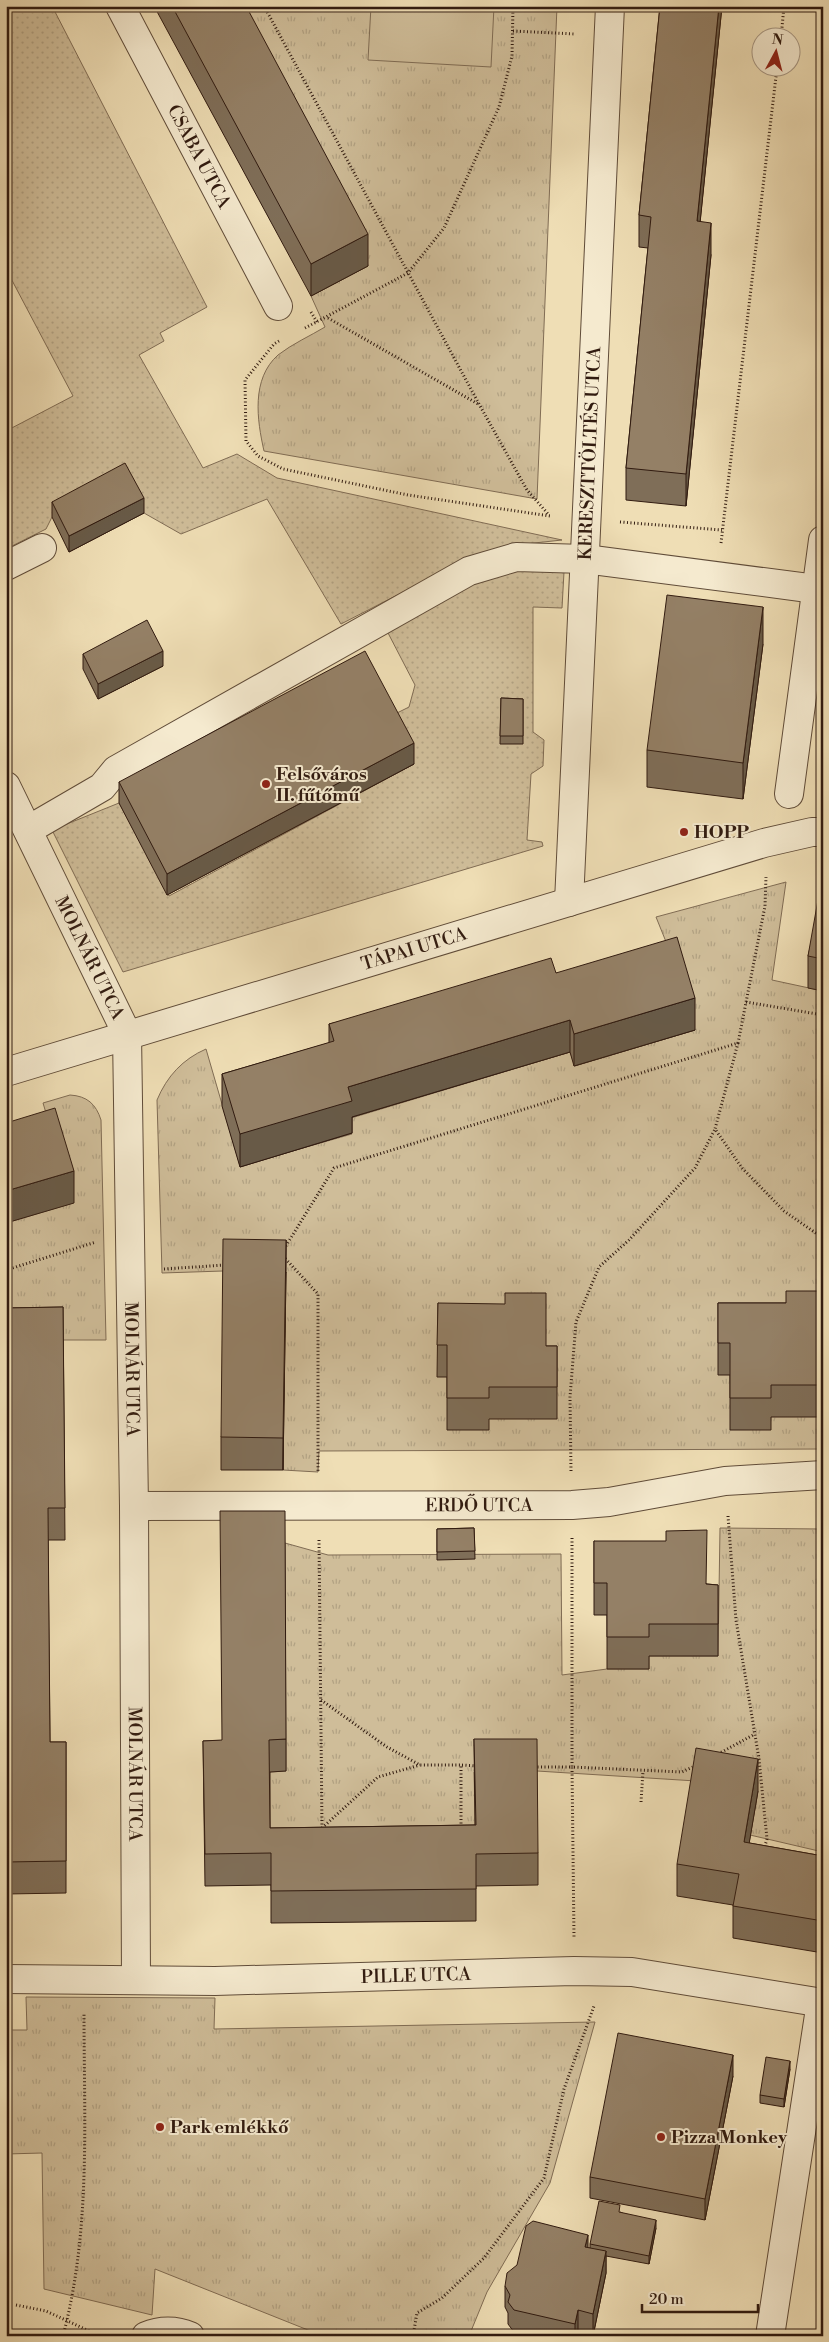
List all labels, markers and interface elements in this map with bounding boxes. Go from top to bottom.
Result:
north arrow [752,28,802,78]
text: N [771,30,784,50]
street label: CSABA UTCA [162,101,236,213]
street label: KERESZTTÖLTÉS UTCA [573,346,606,561]
place label: Felsőváros II. fűtőmű [276,763,367,807]
marker: Felsőváros II. fűtőmű [260,778,272,790]
place label: HOPP [694,821,749,844]
marker: HOPP [678,826,690,838]
street label: MOLNÁR UTCA [50,892,130,1024]
street label: TÁPAI UTCA [358,922,470,976]
street label: MOLNÁR UTCA [119,1301,144,1437]
street label: ERDŐ UTCA [425,1494,534,1517]
street label: MOLNÁR UTCA [123,1706,147,1842]
street label: PILLE UTCA [360,1962,472,1988]
place label: Park emlékkő [170,2116,289,2139]
marker: Park emlékkő [154,2121,166,2133]
place label: Pizza Monkey [671,2126,788,2149]
marker: Pizza Monkey [655,2131,667,2143]
scale bar [642,2282,758,2314]
text: 20 m [649,2290,684,2309]

